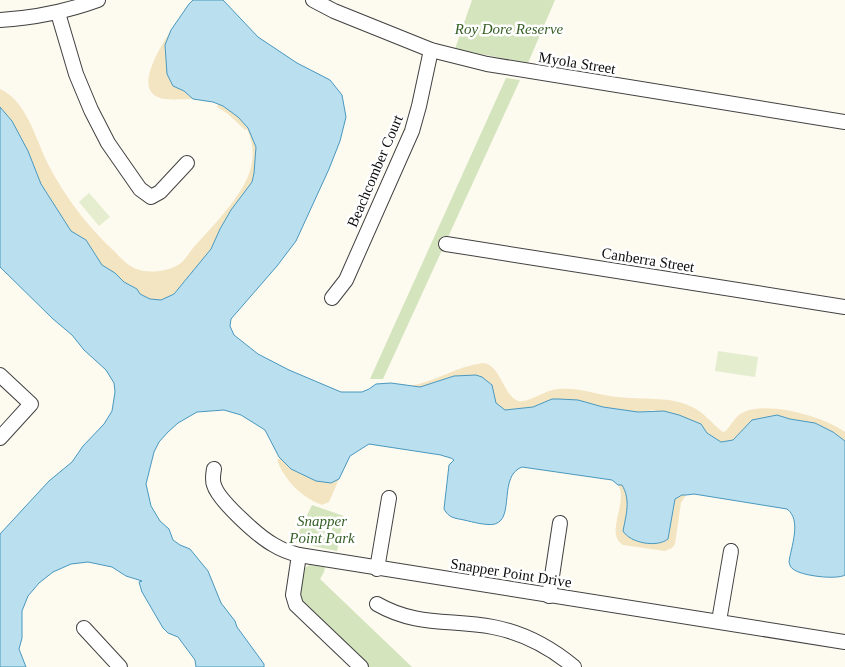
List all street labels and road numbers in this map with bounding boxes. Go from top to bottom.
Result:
street label: Myola Street [537,49,618,77]
street label: Beachcomber Court [344,112,406,230]
street label: Canberra Street [600,245,696,275]
street label: Snapper Point Drive [449,556,573,591]

